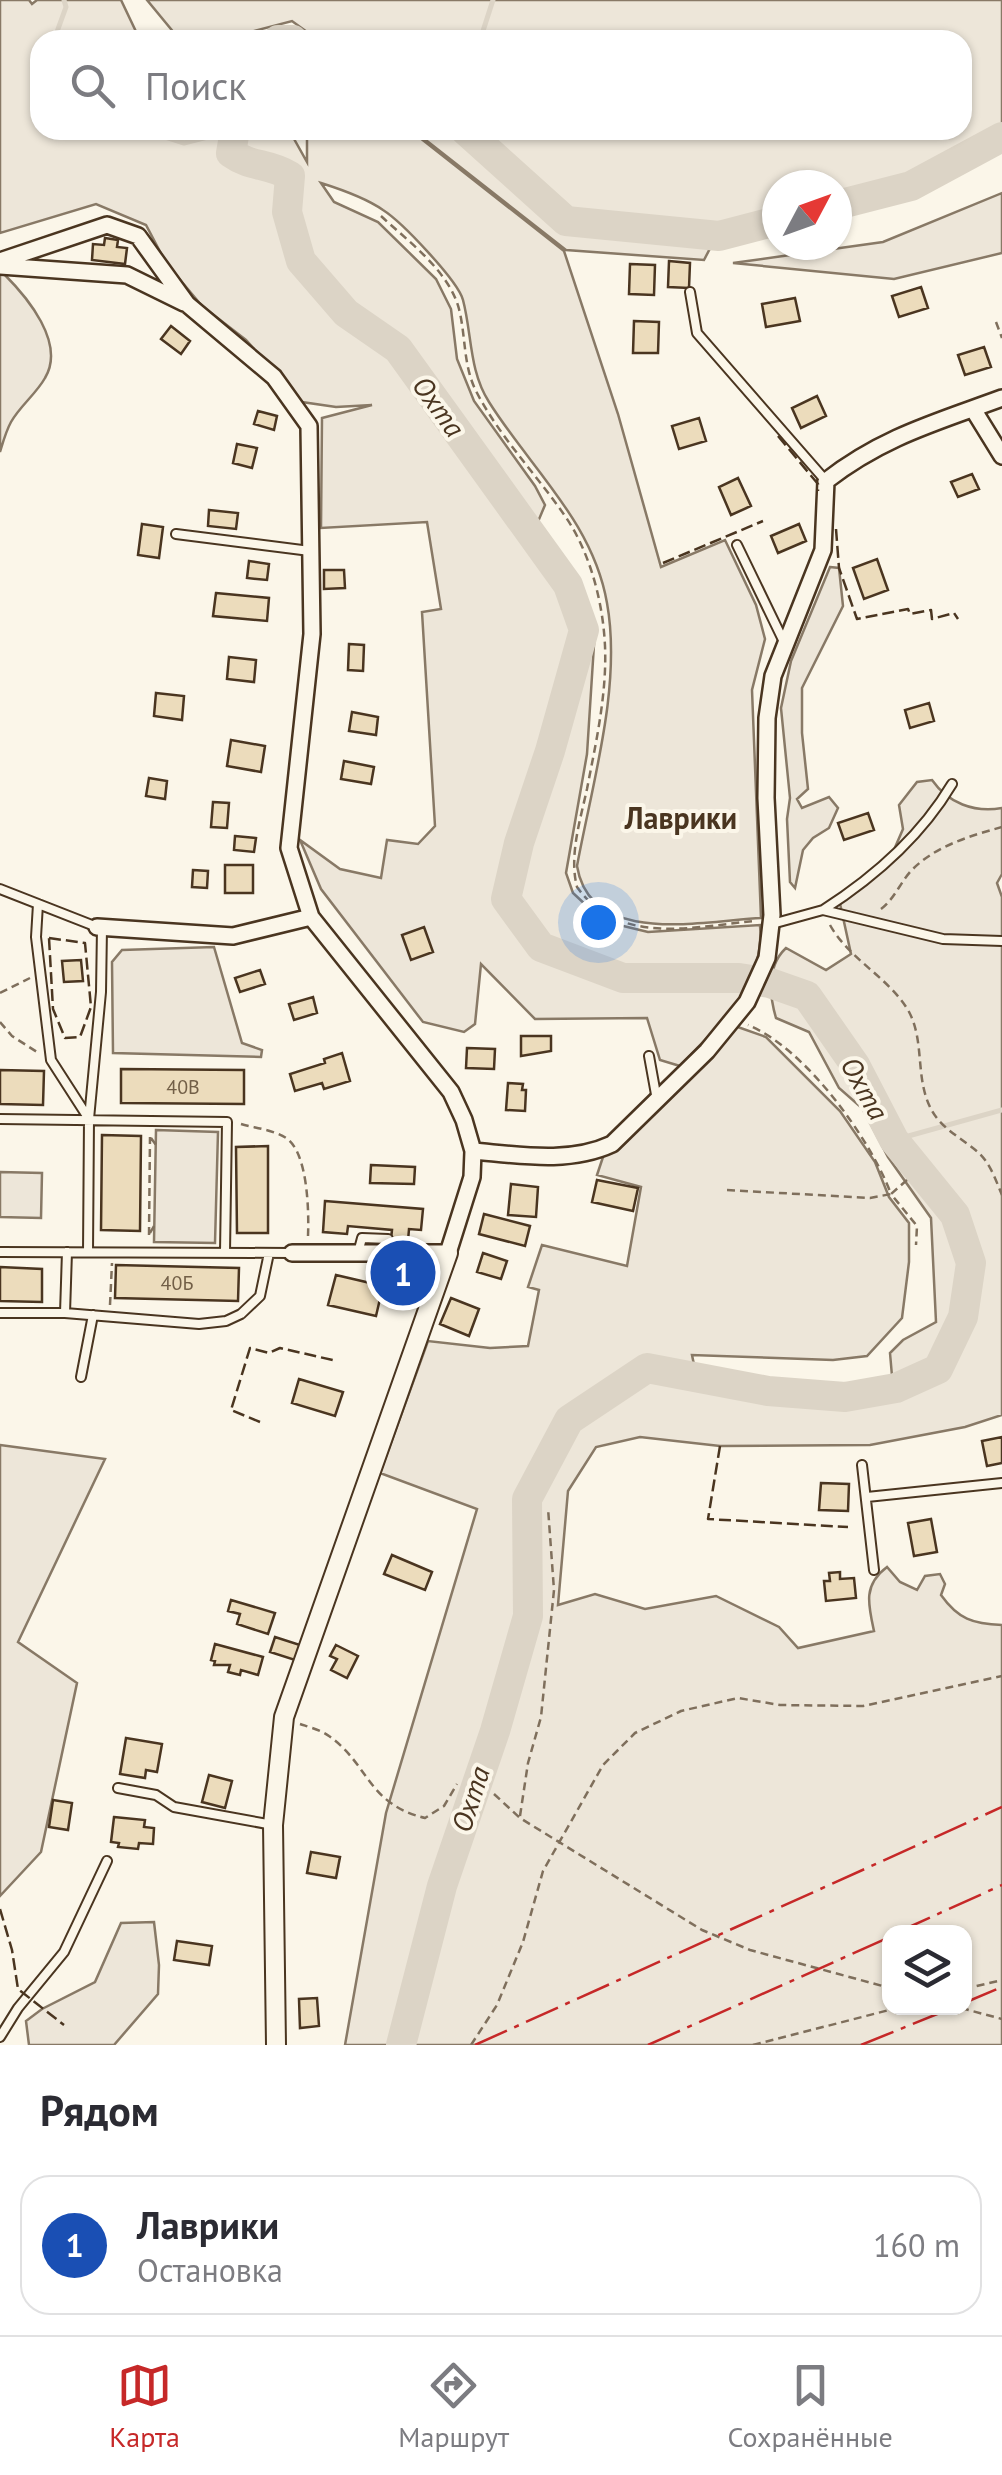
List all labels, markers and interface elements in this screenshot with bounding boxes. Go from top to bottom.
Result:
search box [30,30,972,140]
icon: search [65,58,120,113]
text: Поиск [145,61,246,110]
north arrow [762,170,852,260]
water label: Охта [404,368,474,444]
district label: Лаврики [624,798,737,837]
your location [573,897,624,948]
water label: Охта [833,1050,898,1126]
house number: 40В [166,1074,200,1100]
pin: 1 [370,1236,436,1310]
house number: 40Б [161,1270,193,1296]
water label: Охта [442,1761,498,1836]
map controls [882,1925,972,2015]
button: layers [882,1925,972,2015]
text: Рядом [40,2083,159,2138]
text: Лаврики [137,2200,279,2249]
text: 1 [65,2224,84,2266]
text: 160 m [873,2224,960,2266]
text: Остановка [137,2249,283,2291]
tab: Карта [109,2358,180,2455]
tab: Маршрут [398,2358,509,2455]
tab: Сохранённые [728,2358,893,2455]

